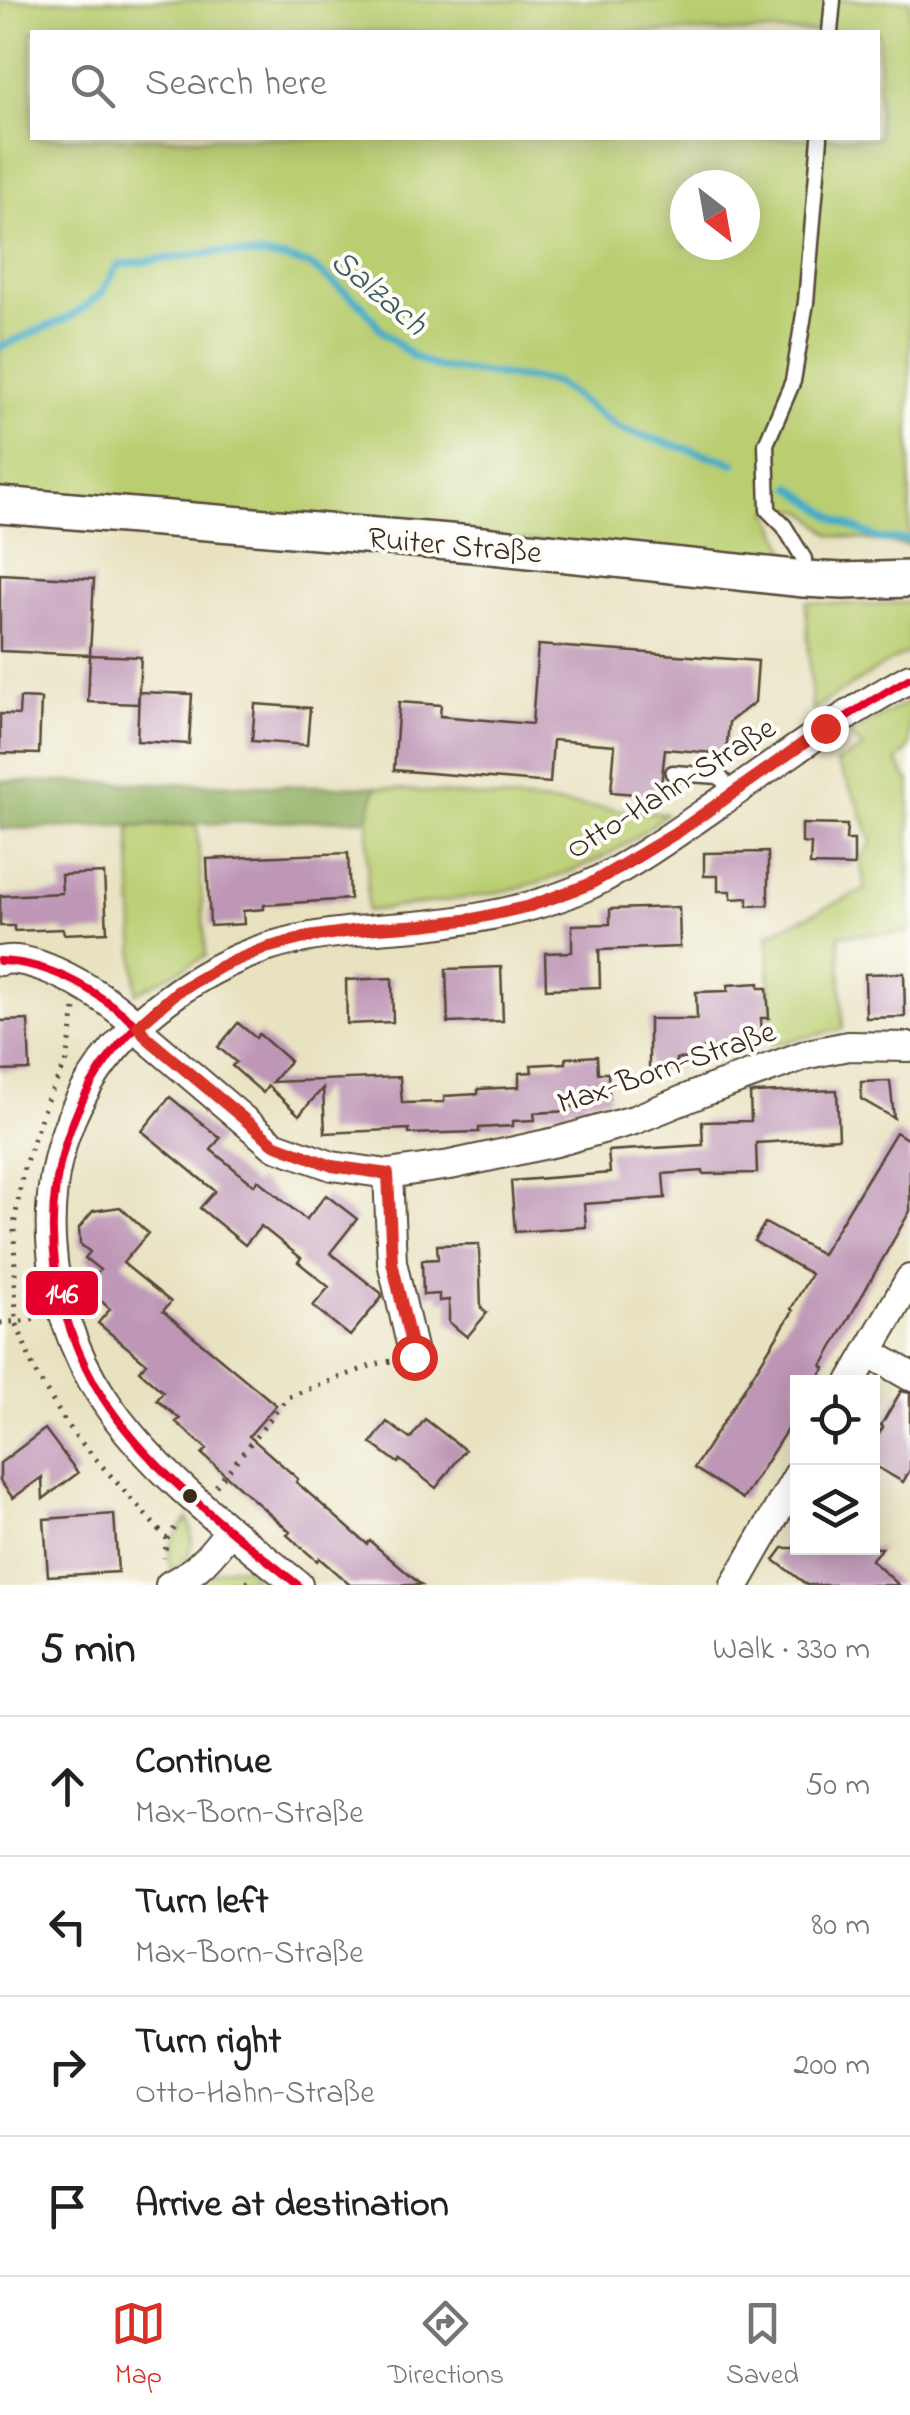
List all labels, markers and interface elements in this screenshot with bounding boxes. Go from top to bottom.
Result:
search box [30,30,880,140]
text: Search here [145,57,327,113]
icon: search [65,58,120,113]
north arrow [670,170,760,260]
water label: Salzach [318,238,438,350]
street label: Ruiter Straße [366,516,544,579]
street label: Otto-Hahn-Straße [558,706,786,873]
route end [803,706,849,752]
street label: Max-Born-Straße [551,1010,783,1129]
line badge: 146 [24,1269,100,1317]
text: 146 [46,1276,79,1317]
route start [392,1335,438,1381]
map controls [790,1375,880,1555]
button: locate [790,1375,880,1465]
button: layers [790,1465,880,1555]
unlabelled marker [180,1486,200,1506]
text: 5 min [40,1620,135,1681]
text: Walk · 330 m [713,1627,870,1674]
text: Continue [135,1735,271,1791]
icon: ahead [40,1759,95,1814]
text: 50 m [805,1763,870,1810]
text: Max-Born-Straße [135,1791,363,1838]
text: Turn left [135,1875,268,1931]
icon: left [40,1899,95,1954]
text: 80 m [811,1903,870,1950]
text: Max-Born-Straße [135,1931,363,1978]
text: Turn right [135,2015,281,2071]
icon: right [40,2039,95,2094]
text: 200 m [794,2043,870,2090]
text: Otto-Hahn-Straße [135,2071,375,2118]
text: Arrive at destination [135,2178,449,2234]
icon: arrive [40,2179,95,2234]
tab: Map [111,2296,166,2397]
tab: Directions [388,2296,504,2397]
tab: Saved [726,2296,799,2397]

